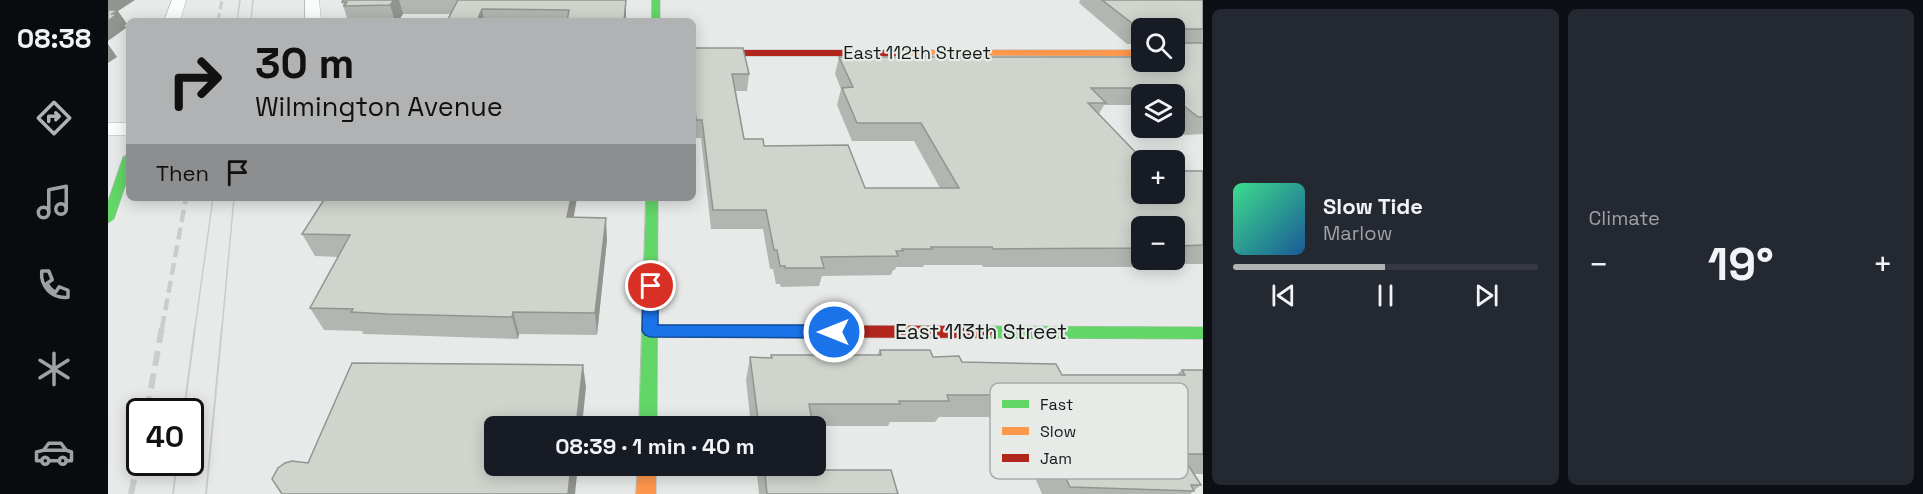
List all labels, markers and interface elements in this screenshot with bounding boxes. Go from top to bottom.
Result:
map controls [1131,18,1185,270]
button: search [1131,18,1185,72]
text: 08:38 [17,21,91,56]
text: 30 m [255,37,354,90]
street label: East 112th Street [843,41,991,64]
icon: right [156,42,234,120]
button: layers [1131,84,1185,138]
text: Wilmington Avenue [255,89,503,124]
icon: directions [33,97,75,139]
button: + [1131,150,1185,204]
icon: arrive [221,156,254,189]
text: Then [156,159,209,187]
icon: music [33,181,75,223]
text: Slow Tide [1323,192,1423,220]
text: Climate [1589,205,1660,231]
button: − [1131,216,1185,270]
text: Marlow [1323,220,1392,246]
text: 19° [1708,236,1774,293]
text: − [1589,244,1609,286]
text: + [1873,244,1893,286]
pin [625,260,676,311]
icon: phone [33,264,75,306]
icon: arrive [634,269,667,302]
icon: previous [1267,279,1300,312]
icon: pause [1369,279,1402,312]
icon: next [1470,279,1503,312]
position arrow [802,300,866,364]
street label: East 113th Street [895,318,1067,345]
icon: climate [33,348,75,390]
legend [990,383,1188,479]
text: Fast [1040,394,1073,415]
speed limit sign: 40 [126,398,204,476]
text: Slow [1040,421,1076,442]
icon: car [33,431,75,473]
text: 08:39 · 1 min · 40 m [555,432,755,460]
text: Jam [1040,448,1072,469]

